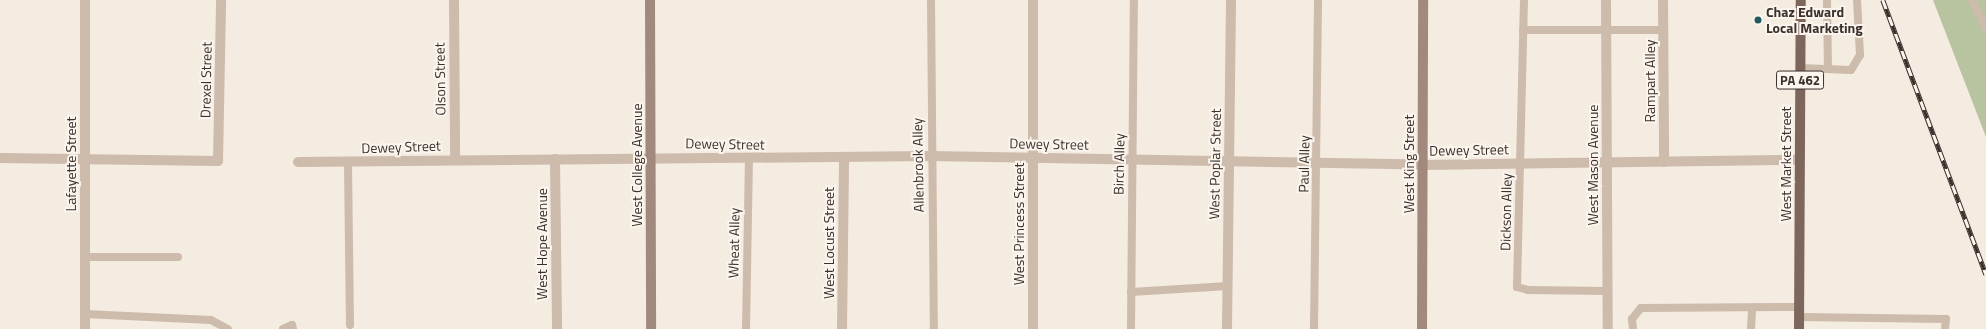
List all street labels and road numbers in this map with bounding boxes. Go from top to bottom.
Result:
street label: Rampart Alley [1642,39,1658,123]
street label: Drexel Street [197,42,215,118]
street label: Olson Street [431,42,449,116]
road number: PA 462 [1776,69,1824,91]
street label: West College Avenue [629,103,645,227]
street label: West Mason Avenue [1585,105,1601,225]
street label: West Market Street [1778,107,1794,221]
street label: West Poplar Street [1206,108,1224,220]
street label: West King Street [1401,115,1417,213]
street label: Lafayette Street [63,116,79,212]
street label: Allenbrook Alley [909,118,927,212]
street label: Birch Alley [1110,133,1128,195]
street label: Dewey Street [685,135,765,153]
street label: Dewey Street [1009,135,1089,153]
street label: Paul Alley [1295,135,1313,193]
street label: Dewey Street [361,137,441,157]
street label: Dewey Street [1429,141,1509,159]
street label: West Princess Street [1011,163,1027,285]
street label: Dickson Alley [1497,173,1515,251]
street label: West Locust Street [821,187,837,299]
street label: West Hope Avenue [534,188,550,300]
street label: Wheat Alley [725,208,743,278]

